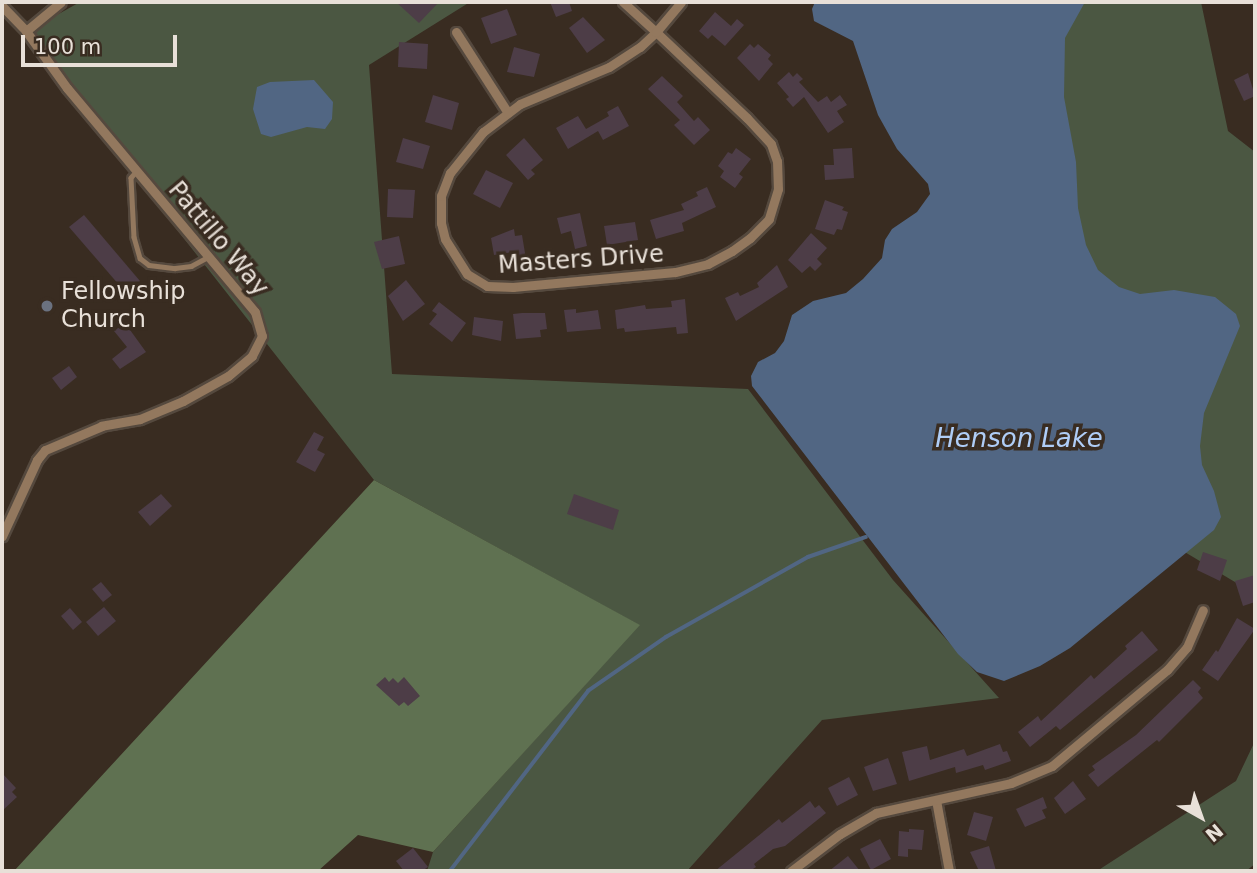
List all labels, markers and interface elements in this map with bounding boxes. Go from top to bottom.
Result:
scale bar [24,21,180,65]
text: 100 m [34,35,101,59]
street label: Pattillo Way [162,176,274,302]
street label: Masters Drive [497,240,665,280]
place label: Fellowship Church [61,278,186,334]
marker: Fellowship Church [39,298,55,314]
water label: Henson Lake [935,423,1103,455]
north arrow [1166,782,1236,852]
text: N [1201,820,1228,847]

